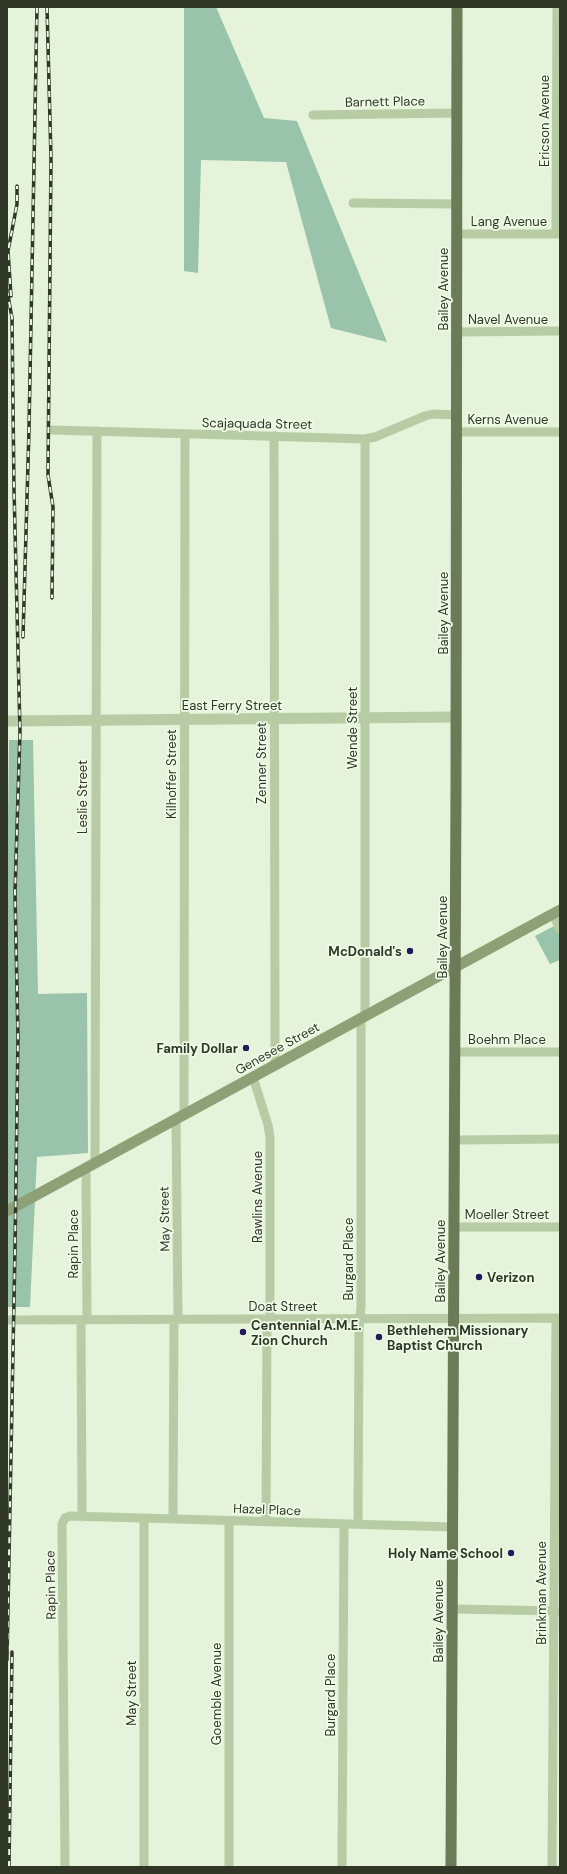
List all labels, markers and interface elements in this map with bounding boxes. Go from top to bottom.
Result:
street label: Ericson Avenue [536,75,553,167]
street label: Barnett Place [345,92,425,111]
street label: Lang Avenue [471,213,547,230]
street label: Bailey Avenue [435,248,452,330]
street label: Navel Avenue [468,311,548,328]
street label: Kerns Avenue [468,411,548,428]
street label: Scajaquada Street [202,414,312,433]
street label: Bailey Avenue [435,572,452,654]
street label: Wende Street [344,687,361,769]
street label: East Ferry Street [182,697,282,714]
street label: Zenner Street [253,722,270,804]
street label: Kilhoffer Street [163,729,180,819]
street label: Leslie Street [74,760,91,834]
street label: Bailey Avenue [434,896,451,978]
place label: McDonald's [328,943,402,960]
marker: McDonald's [405,946,415,956]
street label: Genesee Street [232,1018,322,1079]
street label: Boehm Place [468,1031,546,1048]
place label: Family Dollar [157,1040,239,1057]
marker: Family Dollar [241,1043,251,1053]
street label: Rawlins Avenue [249,1151,266,1243]
street label: May Street [155,1186,174,1252]
street label: Moeller Street [465,1206,549,1223]
street label: Rapin Place [65,1209,82,1279]
street label: Burgard Place [340,1218,357,1300]
street label: Bailey Avenue [432,1220,449,1302]
place label: Verizon [487,1269,534,1286]
marker: Verizon [474,1272,484,1282]
street label: Doat Street [249,1298,317,1315]
place label: Centennial A.M.E. Zion Church [251,1317,362,1349]
place label: Bethlehem Missionary Baptist Church [387,1322,528,1354]
marker: Centennial A.M.E. Zion Church [238,1327,248,1337]
marker: Bethlehem Missionary Baptist Church [374,1332,384,1342]
street label: Hazel Place [233,1500,301,1519]
street label: Brinkman Avenue [533,1541,550,1645]
place label: Holy Name School [388,1545,503,1562]
marker: Holy Name School [506,1548,516,1558]
street label: Rapin Place [41,1550,60,1620]
street label: Bailey Avenue [430,1580,447,1662]
street label: Goemble Avenue [208,1643,225,1745]
street label: Burgard Place [322,1654,339,1736]
street label: May Street [123,1660,140,1726]

